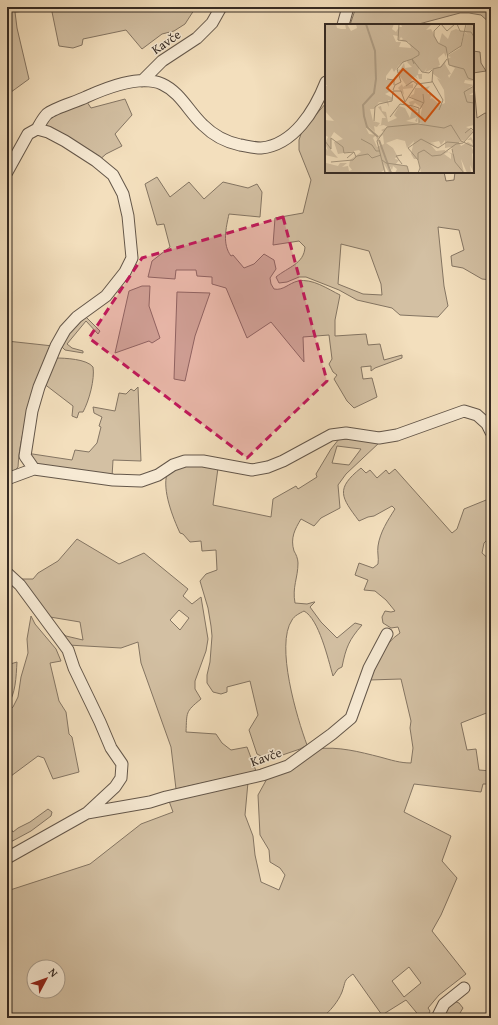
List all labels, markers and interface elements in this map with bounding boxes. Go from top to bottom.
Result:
inset map [325,24,474,173]
street label: Kavče [147,25,185,59]
street label: Kavče [248,743,284,771]
north arrow [26,959,66,999]
text: N [45,964,62,981]

